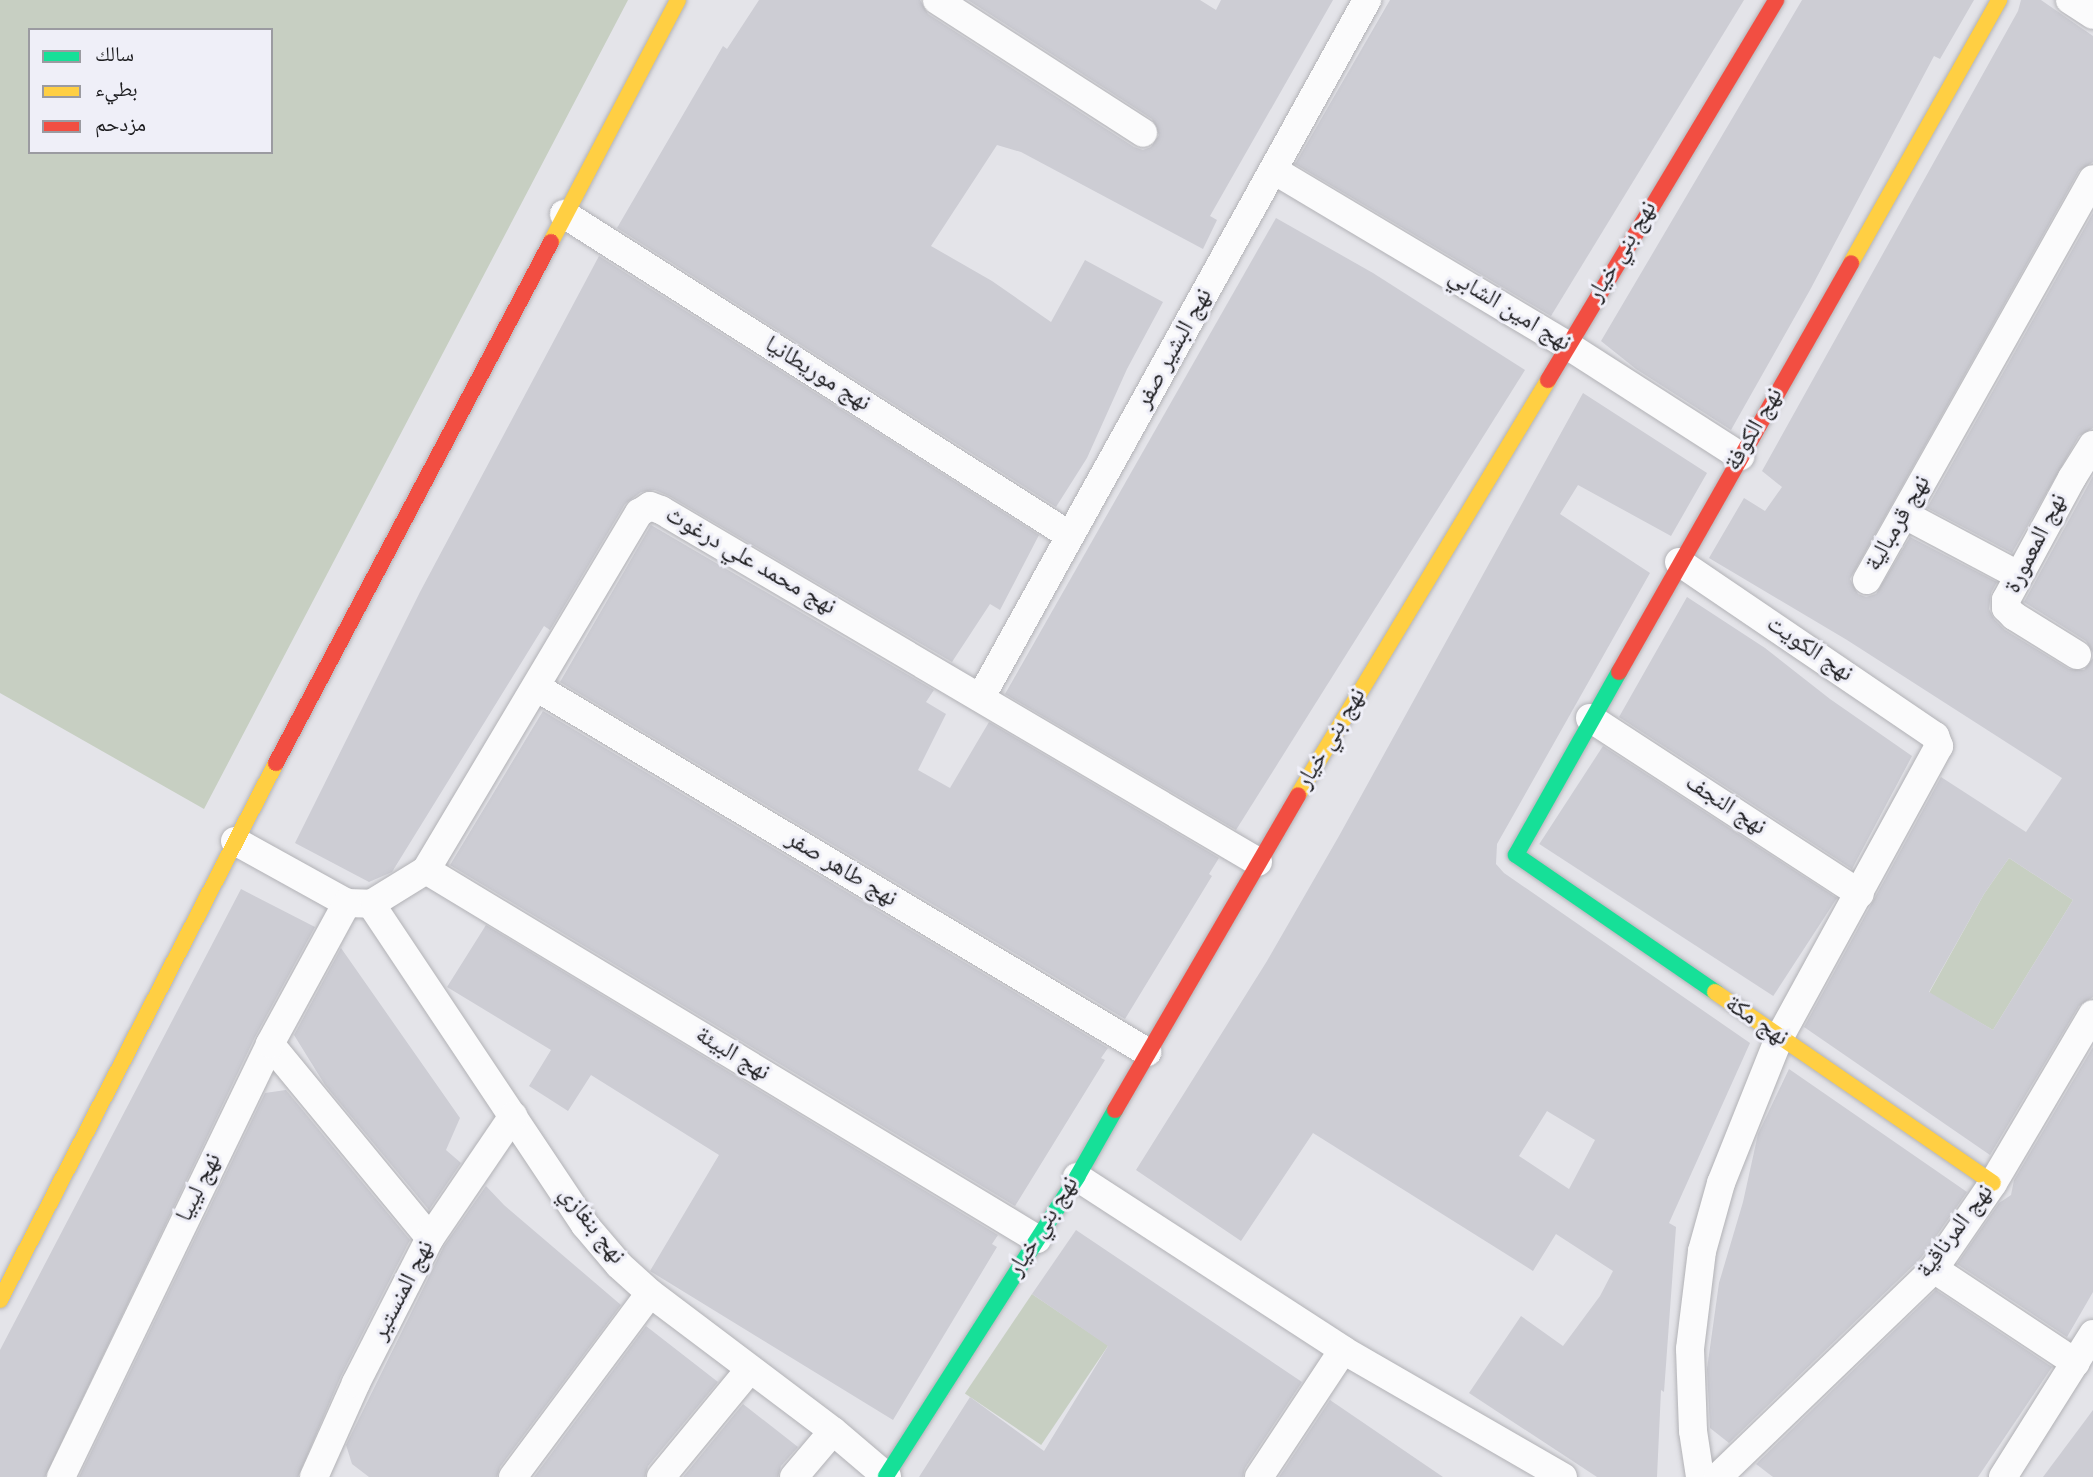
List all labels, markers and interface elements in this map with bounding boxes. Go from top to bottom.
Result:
legend [28,28,273,154]
text: سالك [95,42,134,69]
text: بطيء [95,77,138,104]
text: مزدحم [95,112,146,139]
street label: نهج بني خيار [1582,196,1664,308]
street label: نهج امين الشابي [1442,263,1576,359]
street label: نهج البشير صفر [1130,284,1220,414]
street label: نهج موريطانيا [759,331,875,419]
street label: نهج الكوفة [1720,383,1790,477]
street label: نهج قرمبالية [1860,471,1938,577]
street label: نهج المعمورة [2000,489,2074,599]
street label: نهج محمد علي درغوث [659,501,841,623]
street label: نهج الكويت [1760,611,1858,689]
street label: نهج بني خيار [1291,683,1373,795]
street label: نهج النجف [1679,769,1771,843]
street label: نهج طاهر صفر [780,826,902,914]
street label: نهج مكة [1719,990,1793,1054]
street label: نهج البيئة [690,1022,774,1088]
street label: نهج ليبيا [171,1149,229,1227]
street label: نهج بني خيار [1002,1172,1086,1282]
street label: نهج المرناقية [1911,1179,2001,1285]
street label: نهج بنغازي [552,1181,630,1271]
street label: نهج المنستير [367,1236,441,1346]

